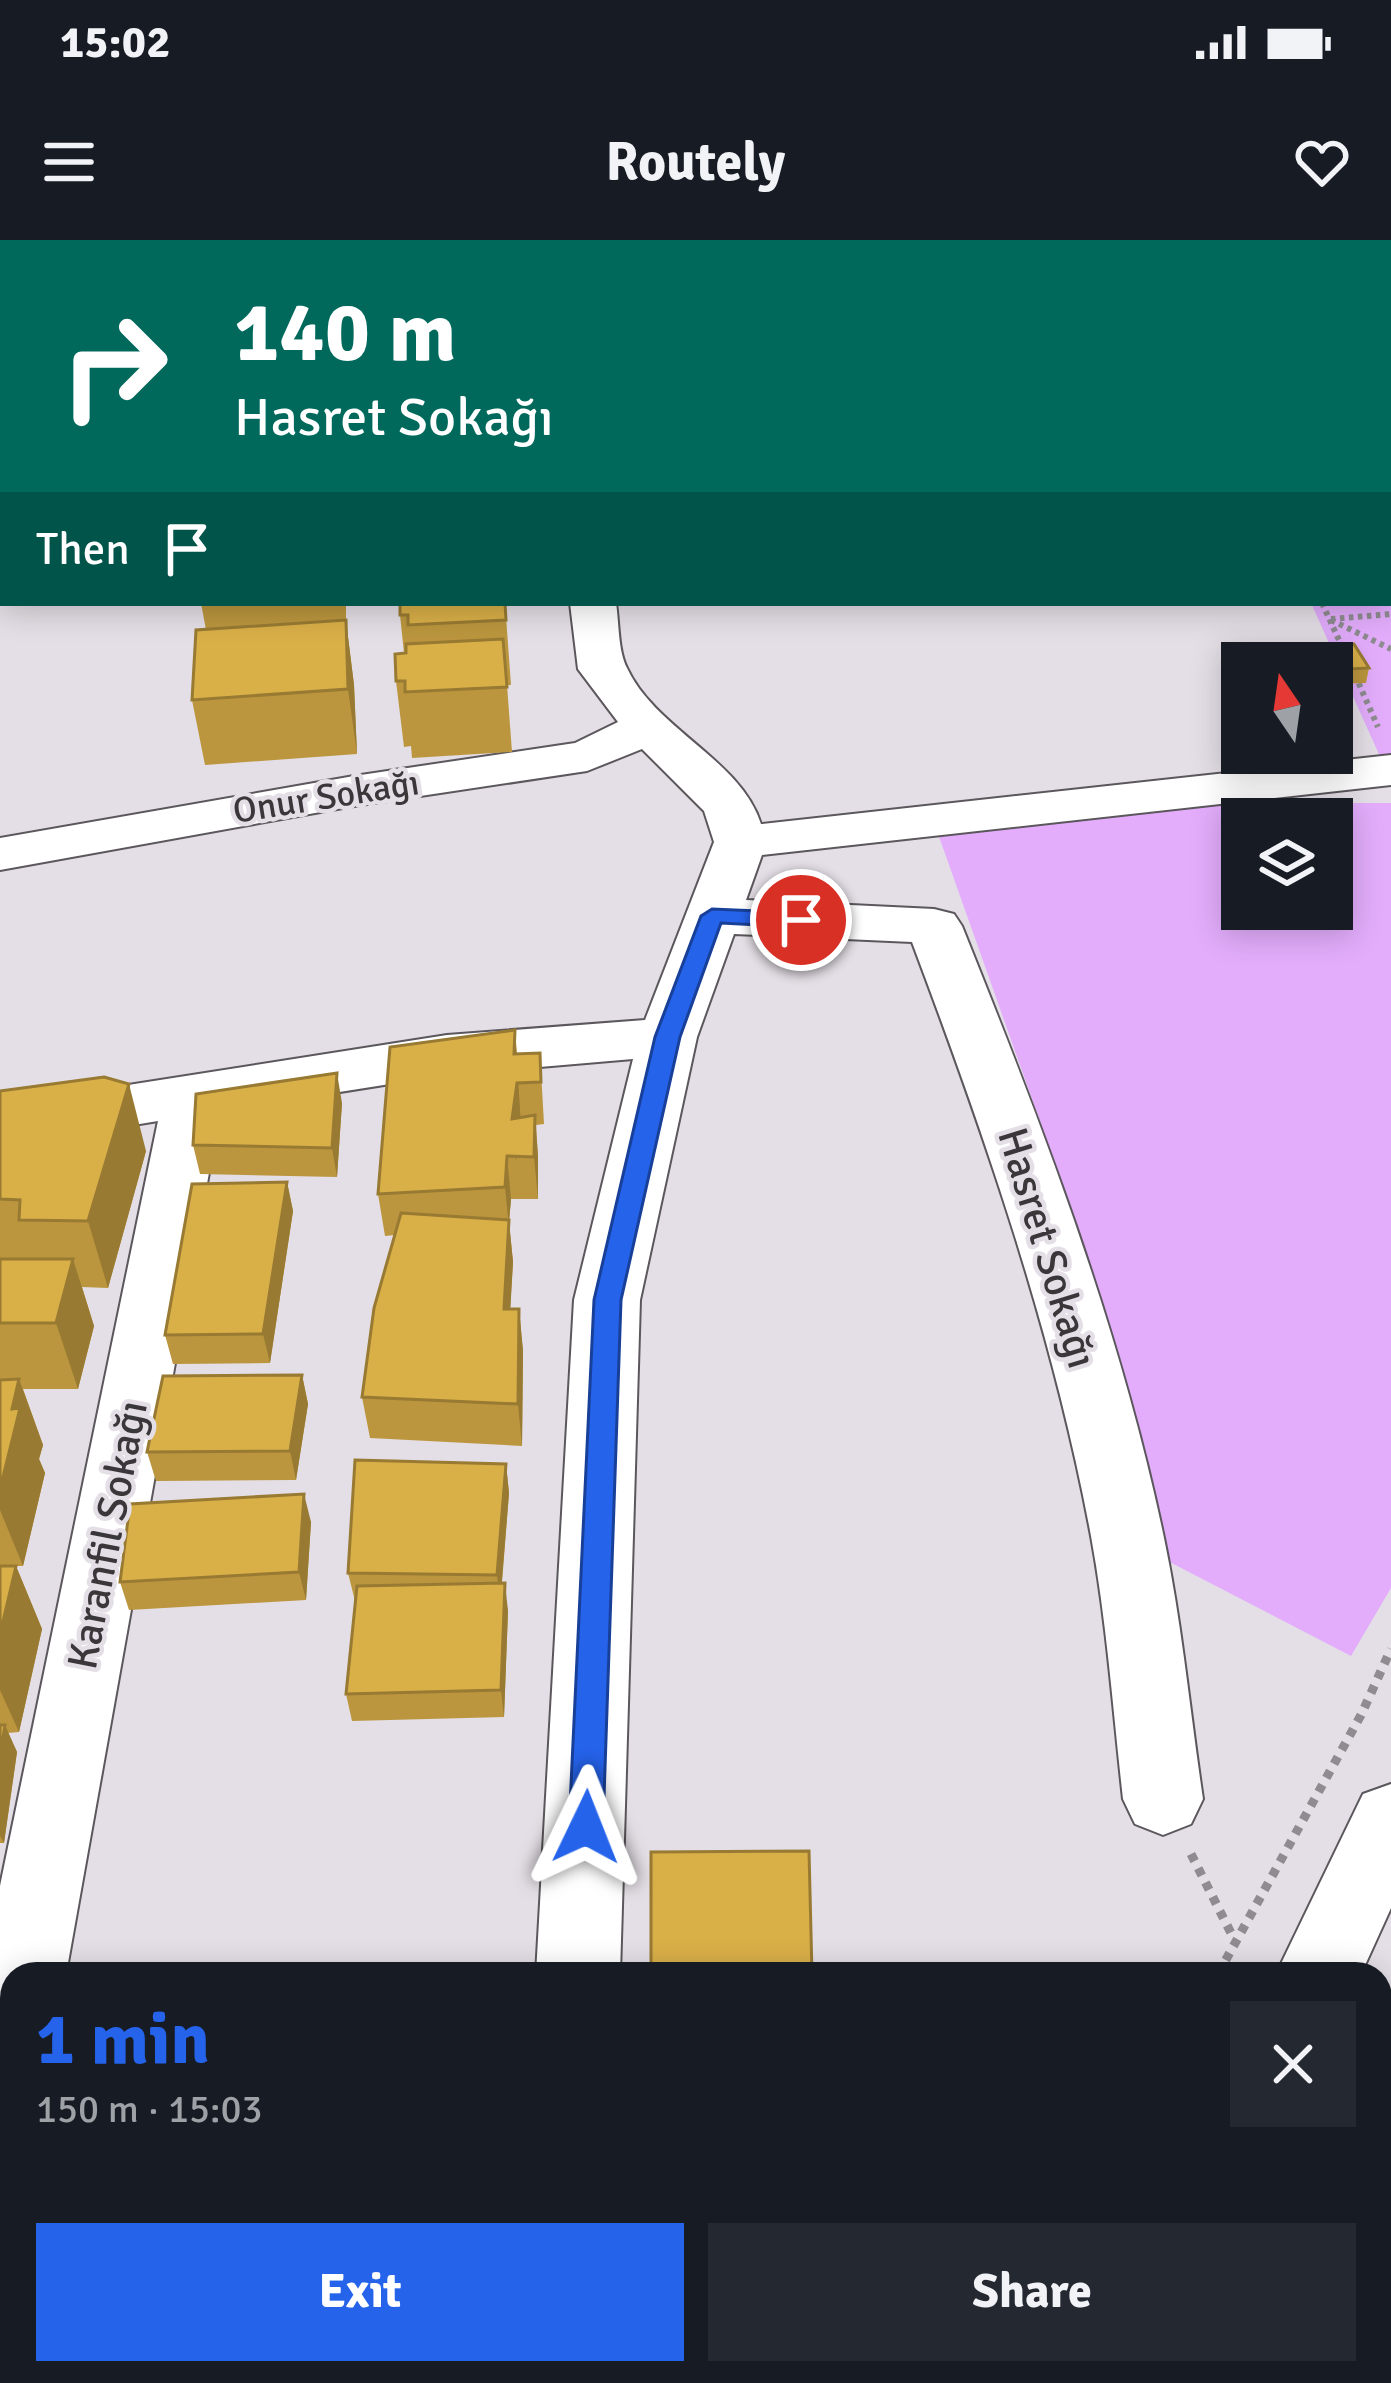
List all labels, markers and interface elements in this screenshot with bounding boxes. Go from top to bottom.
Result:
text: 15:02 [60,15,170,70]
icon: menu [36,129,102,195]
text: Routely [606,129,785,196]
icon: heart [1289,129,1355,195]
text: 140 m [234,281,456,385]
icon: right [36,288,192,444]
text: Hasret Sokağı [234,384,554,451]
icon: arrive [154,516,220,582]
text: Then [36,522,130,577]
north arrow [1221,642,1353,774]
map controls [1221,642,1353,930]
street label: Onur Sokağı [230,760,422,834]
button: layers [1221,798,1353,930]
pin [750,869,852,971]
icon: arrive [768,887,834,953]
street label: Hasret Sokağı [986,1122,1108,1374]
street label: Karanfil Sokağı [57,1396,159,1674]
position arrow [523,1764,649,1890]
text: 1 min [36,1995,210,2084]
button: close [1230,2001,1356,2127]
text: 150 m · 15:03 [36,2085,263,2133]
button: Exit [36,2223,684,2361]
button: Share [708,2223,1356,2361]

